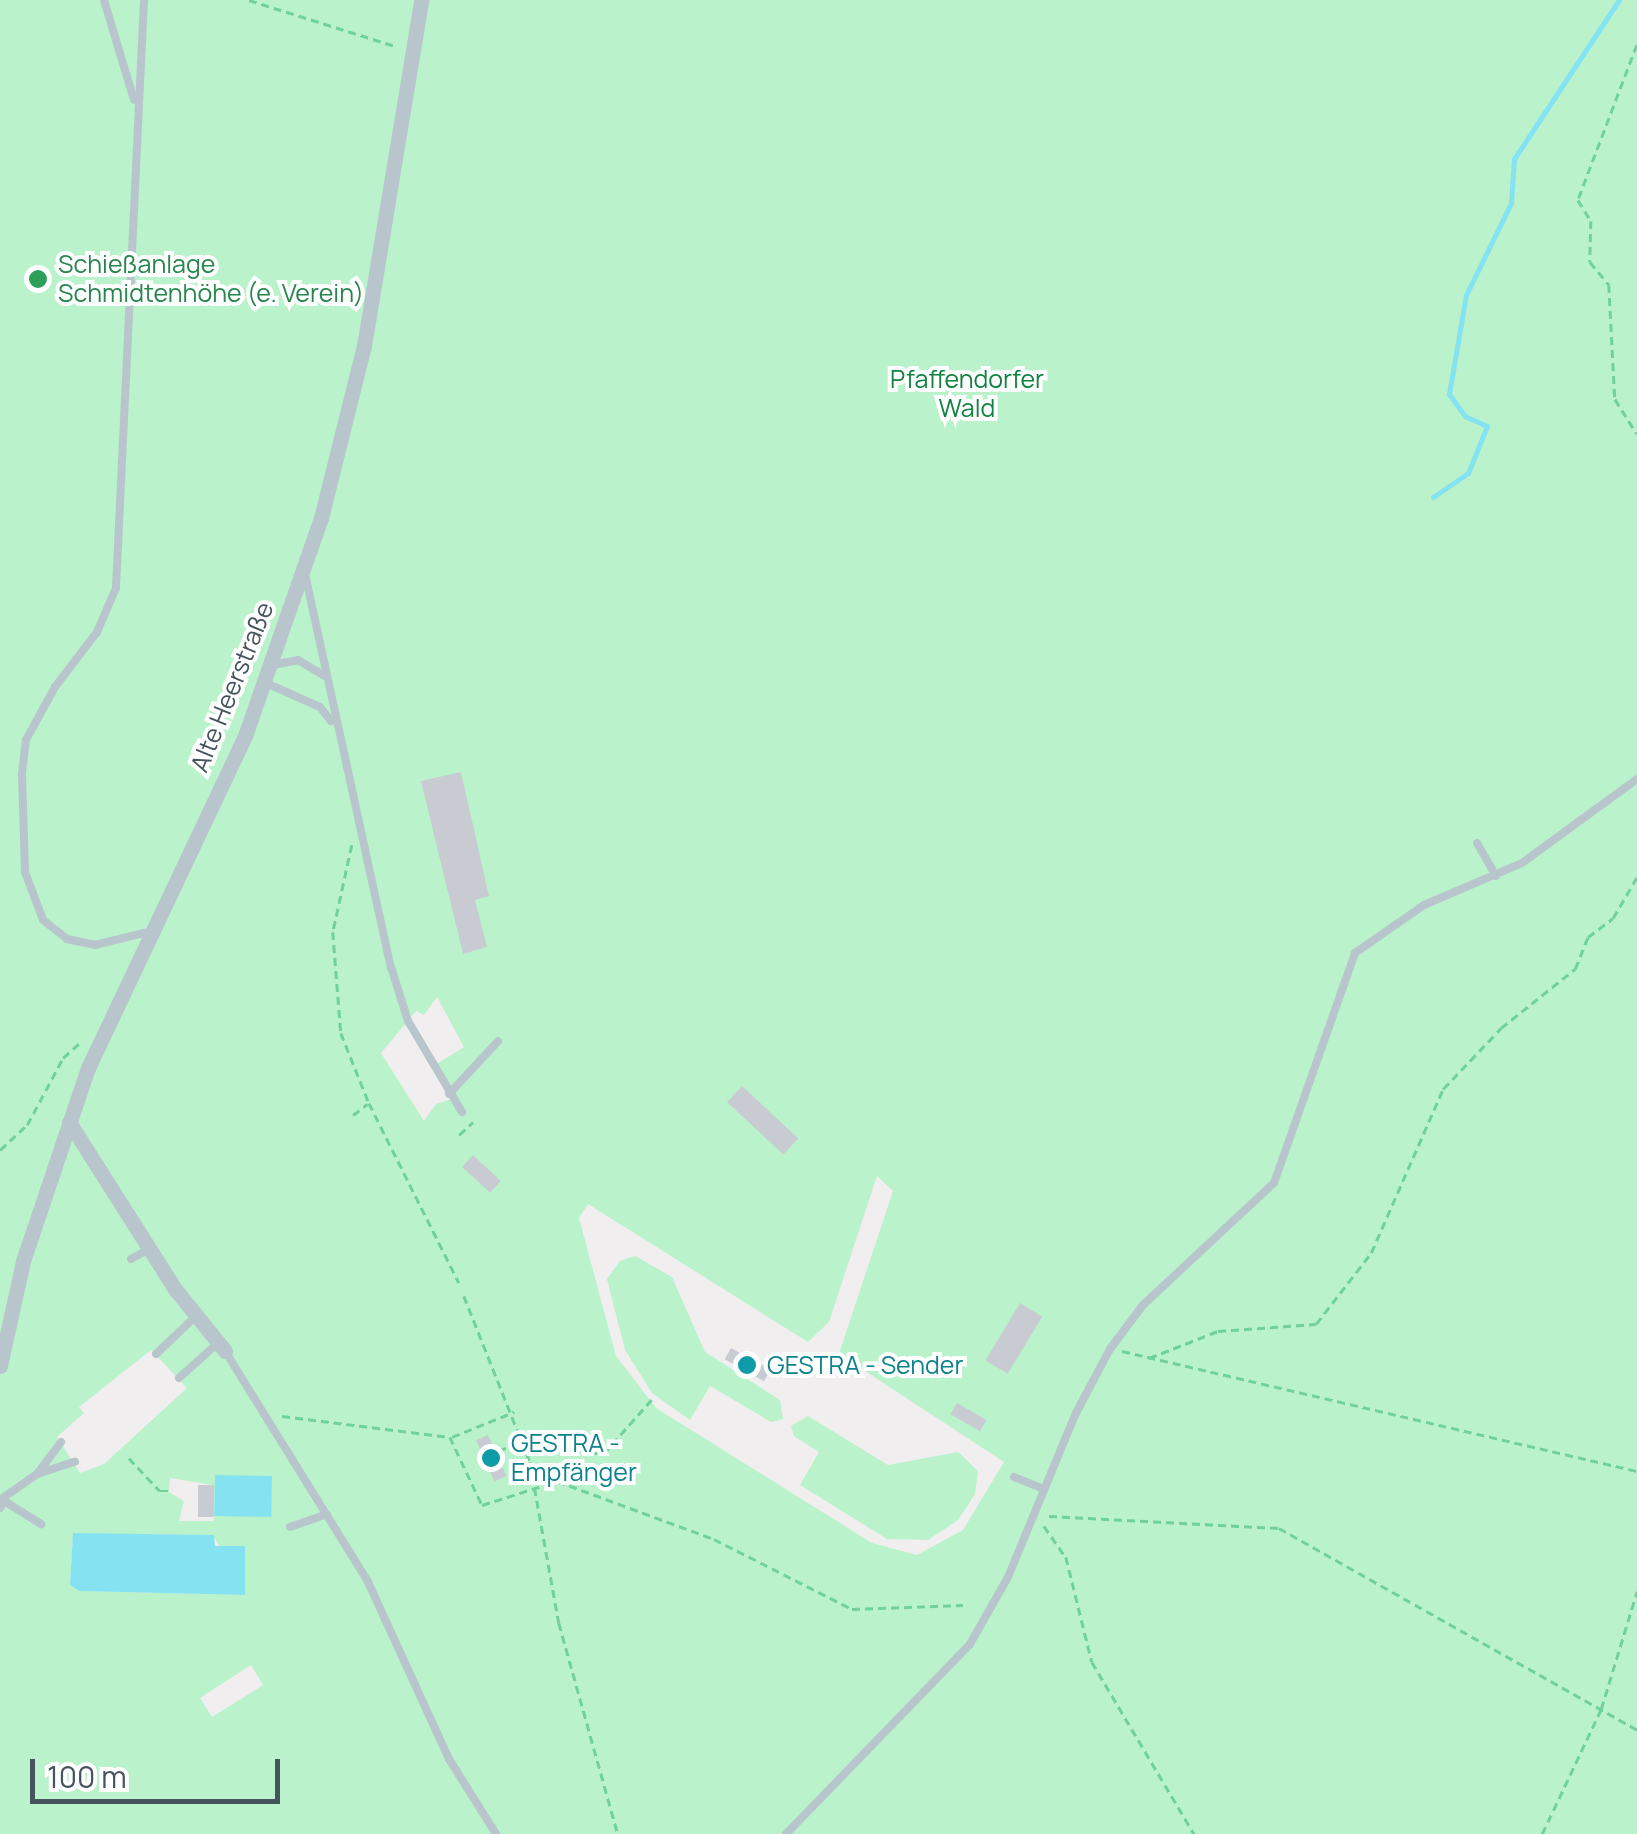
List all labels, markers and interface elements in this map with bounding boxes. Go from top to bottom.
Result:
place label: Schießanlage Schmidtenhöhe (e. Verein) [58,250,364,309]
marker: Schießanlage Schmidtenhöhe (e. Verein) [27,268,49,290]
park label: Pfaffendorfer Wald [890,365,1044,424]
street label: Alte Heerstraße [184,598,280,776]
place label: GESTRA - Sender [767,1350,963,1380]
marker: GESTRA - Sender [736,1354,758,1376]
place label: GESTRA - Empfänger [511,1429,637,1488]
marker: GESTRA - Empfänger [480,1447,502,1469]
scale bar [35,1739,285,1801]
text: 100 m [47,1756,127,1797]

